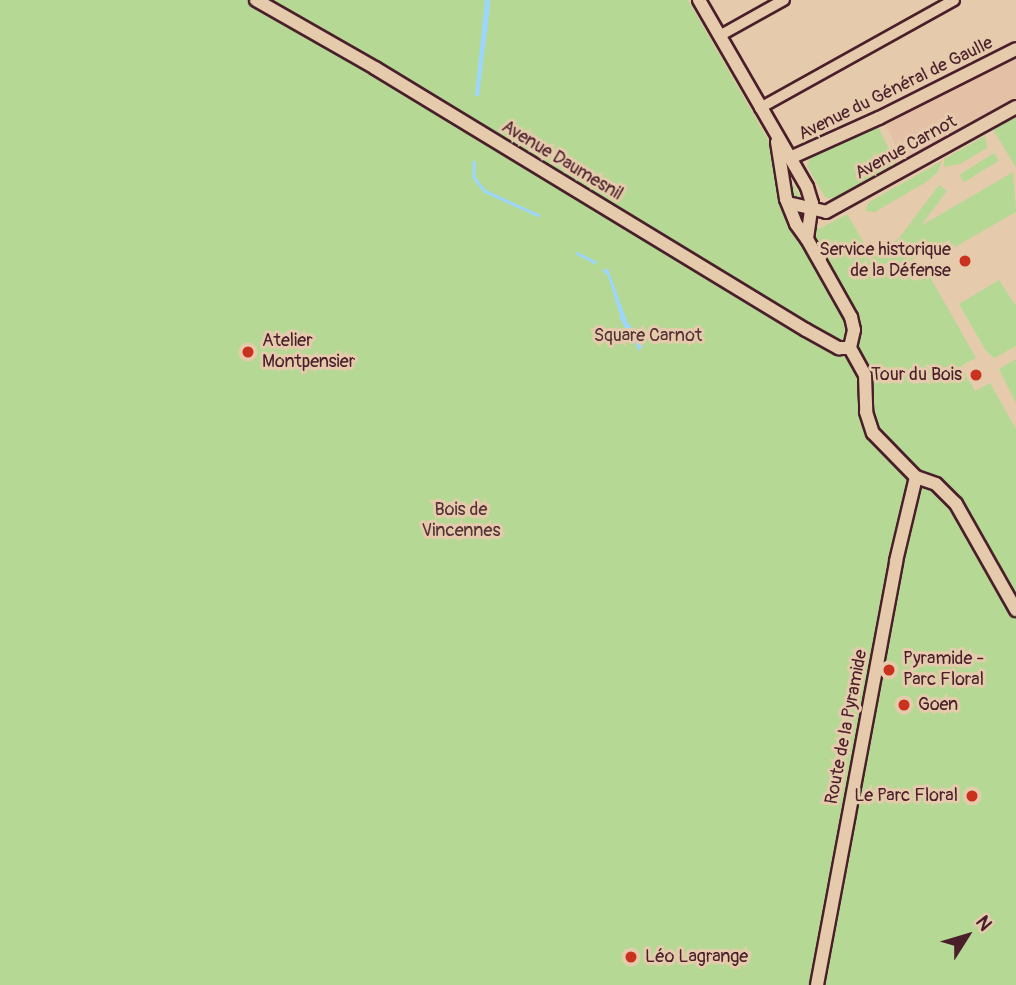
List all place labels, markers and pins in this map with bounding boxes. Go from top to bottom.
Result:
place label: Service historique de la Défense [819,240,951,282]
marker: Service historique de la Défense [957,253,973,269]
place label: Atelier Montpensier [262,331,355,374]
marker: Atelier Montpensier [240,344,256,360]
place label: Tour du Bois [871,364,962,386]
marker: Tour du Bois [968,367,984,383]
place label: Pyramide - Parc Floral [903,649,984,692]
marker: Pyramide - Parc Floral [881,662,897,678]
place label: Goen [918,694,958,716]
marker: Goen [896,697,912,713]
place label: Le Parc Floral [854,785,958,807]
marker: Le Parc Floral [964,788,980,804]
place label: Léo Lagrange [645,946,748,968]
marker: Léo Lagrange [623,949,639,965]

